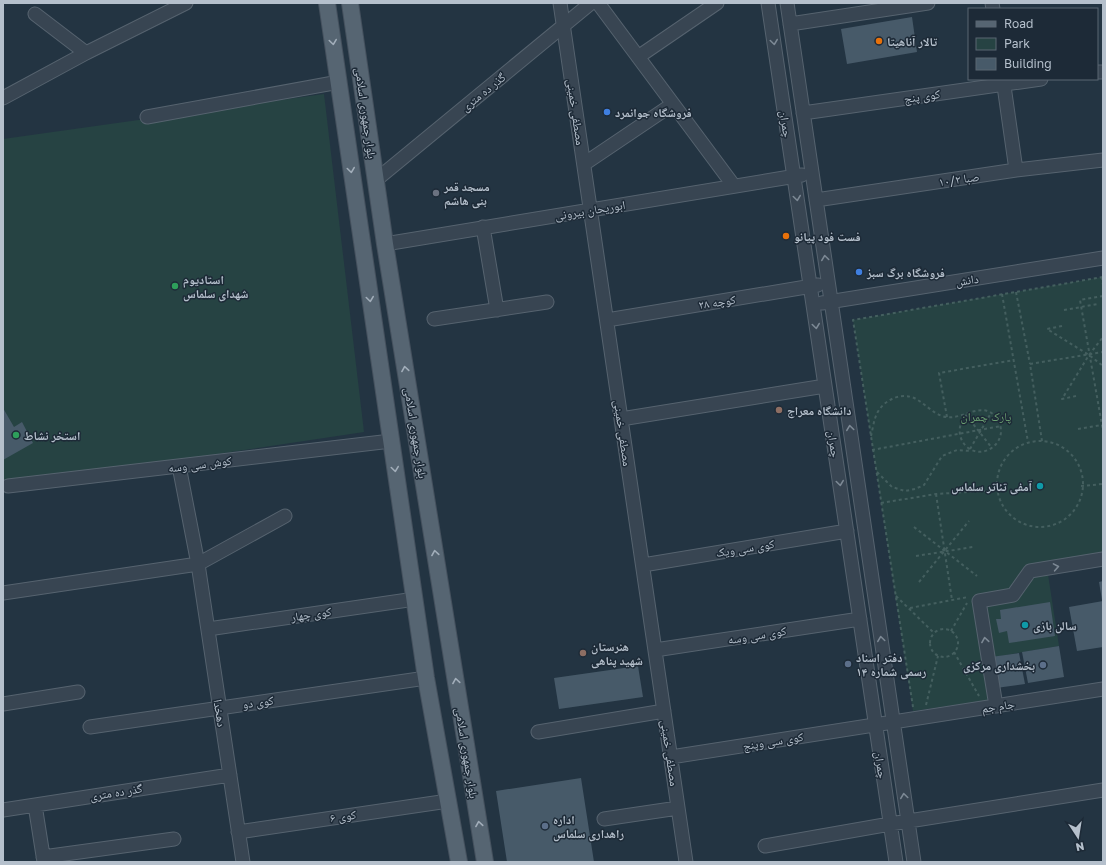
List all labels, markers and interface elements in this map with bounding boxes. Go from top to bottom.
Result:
legend [968,8,1098,80]
text: Road [1004,16,1033,31]
place label: تالار آناهیتا [887,34,938,49]
marker: تالار آناهیتا [874,36,884,46]
text: Park [1004,36,1030,51]
one-way arrow [769,38,778,45]
one-way arrow [328,39,337,45]
text: Building [1004,56,1052,71]
street label: بلوار جمهوری اسلامی [352,66,380,160]
street label: گذر ده متری [458,69,508,115]
street label: مصطفی خمینی [564,78,588,146]
street label: کوی پنج [903,86,941,106]
place label: فروشگاه جوانمرد [615,105,692,120]
marker: فروشگاه جوانمرد [602,107,612,117]
street label: چمران [777,109,795,139]
one-way arrow [346,167,355,173]
street label: صبا ۱۰/۲ [938,169,980,190]
place label: مسجد قمر بنی هاشم [443,179,490,209]
marker: مسجد قمر بنی هاشم [431,188,441,198]
one-way arrow [792,195,801,201]
street label: ابوریحان بیرونی [554,197,627,223]
place label: فست فود پیانو [794,229,861,244]
marker: فست فود پیانو [781,231,791,241]
one-way arrow [821,255,830,261]
place label: فروشگاه برگ سبز [866,265,945,280]
marker: فروشگاه برگ سبز [854,267,864,277]
street label: دانش [954,271,980,289]
place label: استادیوم شهدای سلماس [183,272,249,302]
marker: استادیوم شهدای سلماس [170,281,180,291]
street label: کوچه ۲۸ [697,292,737,312]
one-way arrow [365,296,374,302]
one-way arrow [811,323,820,329]
one-way arrow [401,366,410,372]
street label: بلوار جمهوری اسلامی [401,386,431,480]
street label: مصطفی خمینی [611,399,635,467]
place label: دانشگاه معراج [787,403,852,419]
marker: دانشگاه معراج [774,405,784,415]
park label: پارک چمران [961,409,1012,424]
one-way arrow [846,425,855,431]
place label: استخر نشاط [24,428,80,443]
street label: چمران [825,429,843,459]
marker: استخر نشاط [11,430,21,440]
street label: کوش سی وسه [167,453,233,475]
one-way arrow [390,466,399,472]
place label: آمفی تئاتر سلماس [951,479,1033,495]
one-way arrow [835,480,844,486]
marker: آمفی تئاتر سلماس [1035,481,1045,491]
street label: کوی سی ویک [715,536,775,560]
one-way arrow [431,550,440,556]
one-way arrow [1053,563,1059,572]
street label: کوی چهار [289,604,332,624]
place label: سالن بازی [1033,618,1077,634]
marker: سالن بازی [1020,620,1030,630]
street label: کوی سی وسه [727,623,787,647]
one-way arrow [877,636,886,643]
one-way arrow [981,637,990,643]
place label: هنرستان شهید پناهی [591,639,643,669]
marker: هنرستان شهید پناهی [578,648,588,658]
place label: دفتر اسناد رسمی شماره ۱۴ [856,650,927,680]
place label: بخشداری مرکزی [963,658,1035,674]
marker: دفتر اسناد رسمی شماره ۱۴ [843,659,853,669]
marker: بخشداری مرکزی [1038,660,1048,670]
one-way arrow [452,678,461,684]
street label: کوی دو [241,692,275,712]
street label: جام جم [980,696,1016,717]
street label: دهخدا [210,698,230,728]
street label: بلوار جمهوری اسلامی [452,706,482,800]
street label: مصطفی خمینی [658,719,682,787]
street label: کوی سی وپنج [742,729,805,753]
street label: چمران [872,750,890,780]
street label: گذر ده متری [89,780,143,804]
one-way arrow [900,793,909,799]
street label: کوی ۶ [329,807,357,825]
place label: اداره راهداری سلماس [553,812,624,842]
north arrow [1058,817,1098,857]
one-way arrow [475,820,484,827]
marker: اداره راهداری سلماس [540,821,550,831]
text: N [1075,840,1086,854]

